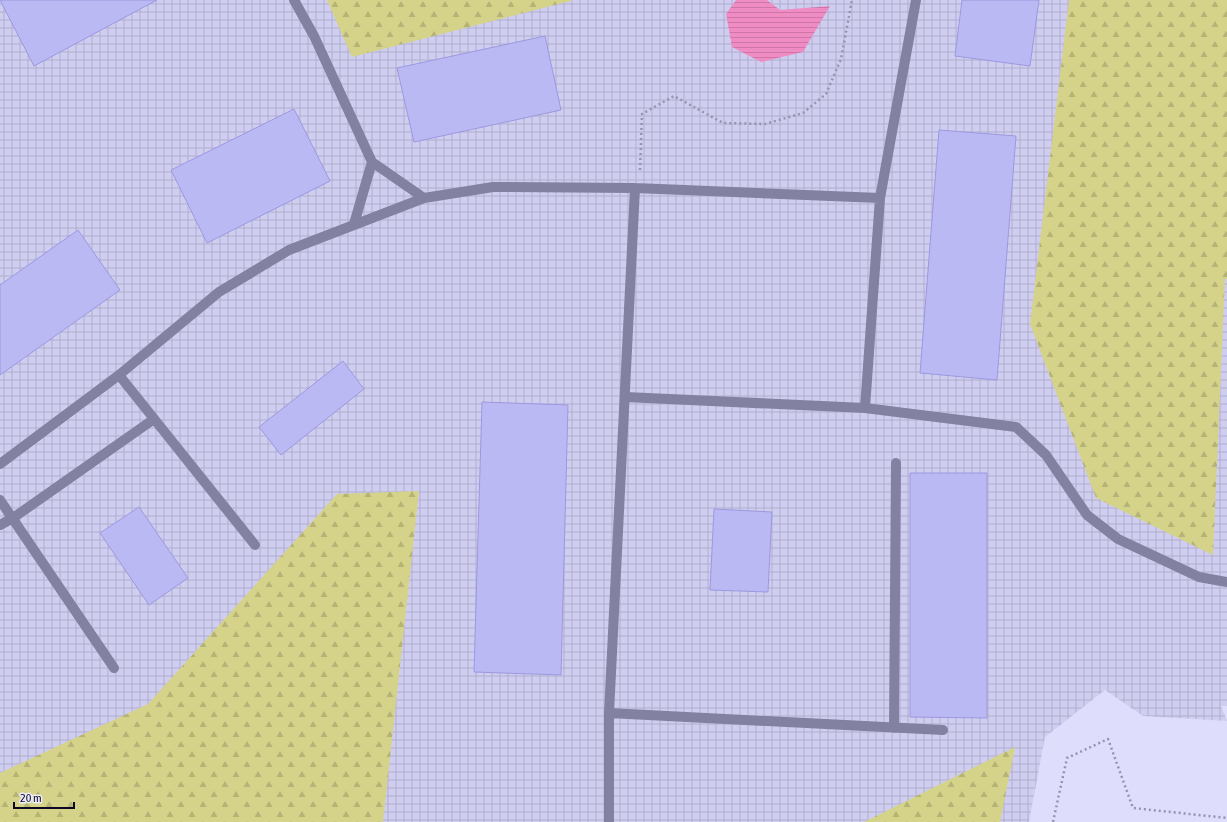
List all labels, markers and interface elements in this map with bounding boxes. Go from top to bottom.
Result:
scale bar [14,784,74,810]
text: 20 m [20,791,42,805]

